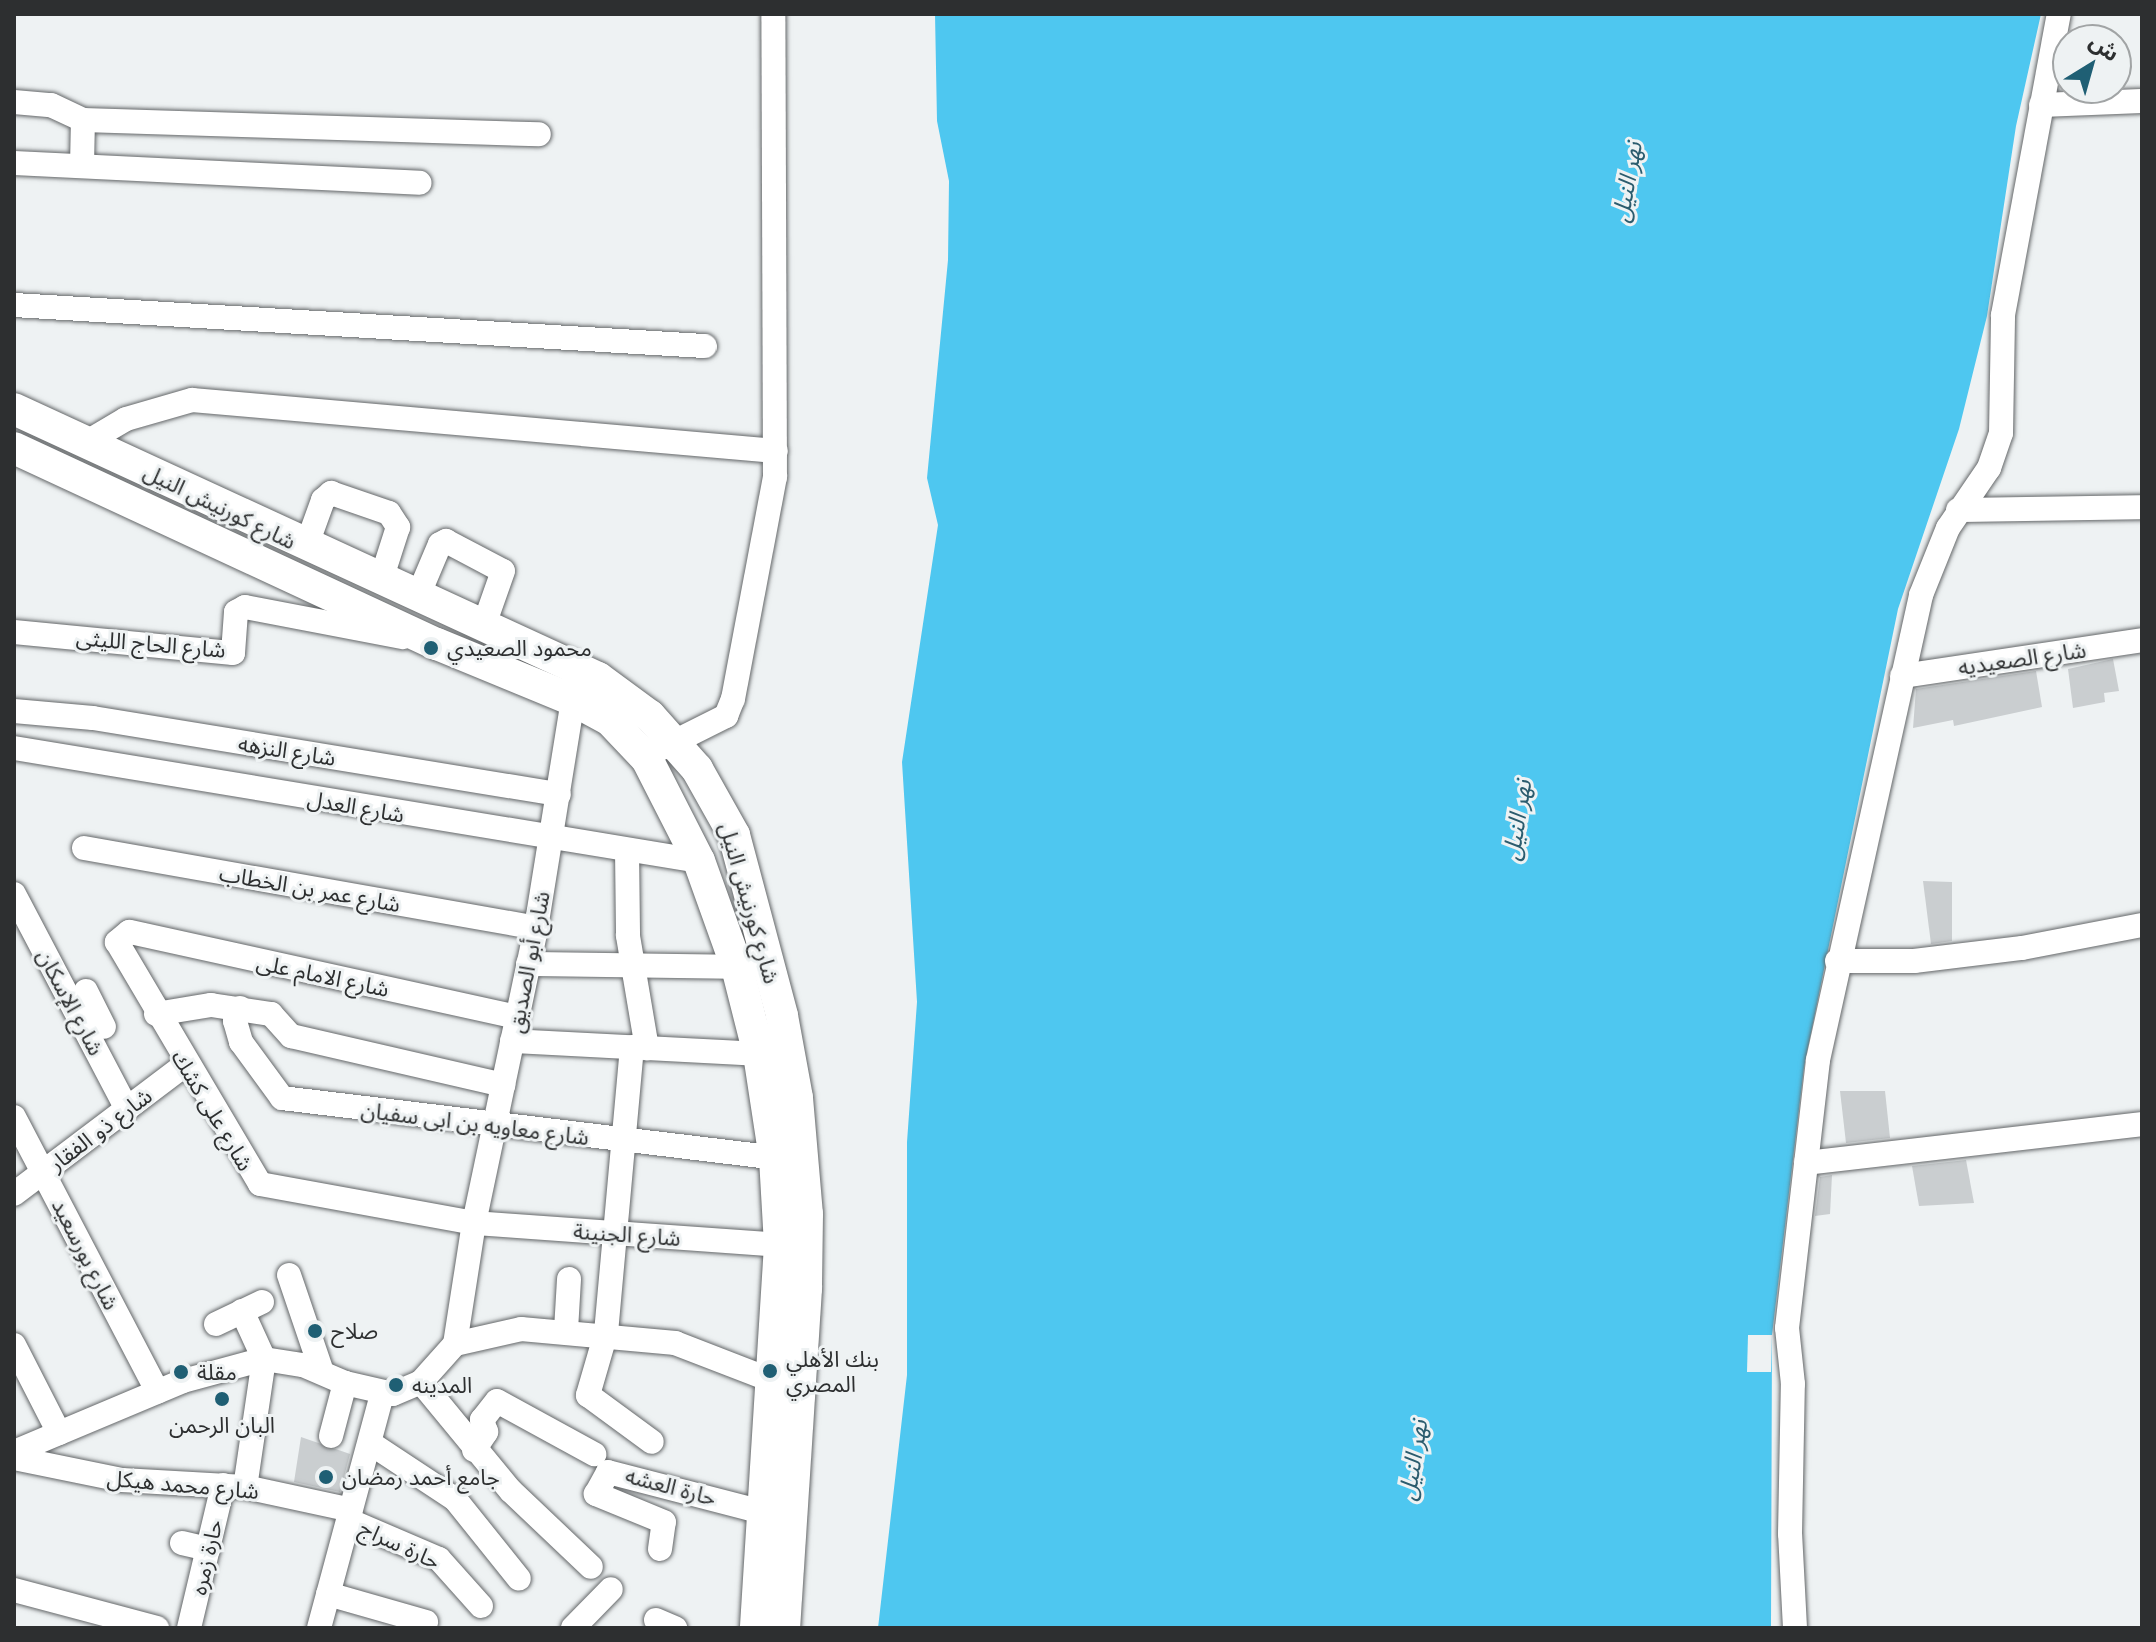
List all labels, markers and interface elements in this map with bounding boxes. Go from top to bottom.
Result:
north arrow [2052,24,2132,104]
text: ش [2084,25,2126,67]
water label: نهر النيل [1605,140,1647,224]
street label: شارع كورنيش النيل [140,458,300,554]
street label: شارع الحاج الليثى [75,623,227,663]
place label: محمود الصعيدي [447,635,592,661]
street label: شارع الصعيديه [1956,636,2088,680]
marker: محمود الصعيدي [422,639,440,657]
street label: شارع النزهه [236,729,338,771]
water label: نهر النيل [1495,778,1537,862]
street label: شارع العدل [305,784,407,828]
street label: شارع كورنيش النيل [714,820,786,986]
street label: شارع عمر بن الخطاب [217,859,403,917]
street label: شارع أبو الصديق [501,889,555,1035]
street label: شارع الإسكان [32,944,110,1060]
street label: شارع الامام على [254,948,392,1002]
street label: شارع على كشك [167,1045,259,1175]
street label: شارع ذو الفقار [43,1082,157,1176]
street label: شارع معاويه بن ابى سفيان [360,1096,590,1150]
street label: شارع بورسعيد [47,1194,125,1314]
street label: شارع الجنينة [572,1217,682,1251]
place label: صلاح [331,1318,378,1344]
marker: صلاح [306,1322,324,1340]
place label: بنك الأهلي المصري [786,1345,879,1396]
place label: مقلة [197,1359,237,1385]
marker: بنك الأهلي المصري [761,1362,779,1380]
marker: مقلة [172,1363,190,1381]
place label: المدينه [412,1372,472,1398]
marker: المدينه [387,1376,405,1394]
marker: البان الرحمن [213,1390,231,1408]
place label: البان الرحمن [169,1412,275,1438]
water label: نهر النيل [1391,1418,1433,1502]
street label: حارة العشه [623,1461,719,1511]
street label: شارع محمد هيكل [106,1464,260,1504]
place label: جامع أحمد رمضان [342,1464,500,1490]
marker: جامع أحمد رمضان [317,1468,335,1486]
street label: حارة سراج [356,1514,444,1574]
street label: حارة زمره [185,1517,227,1597]

